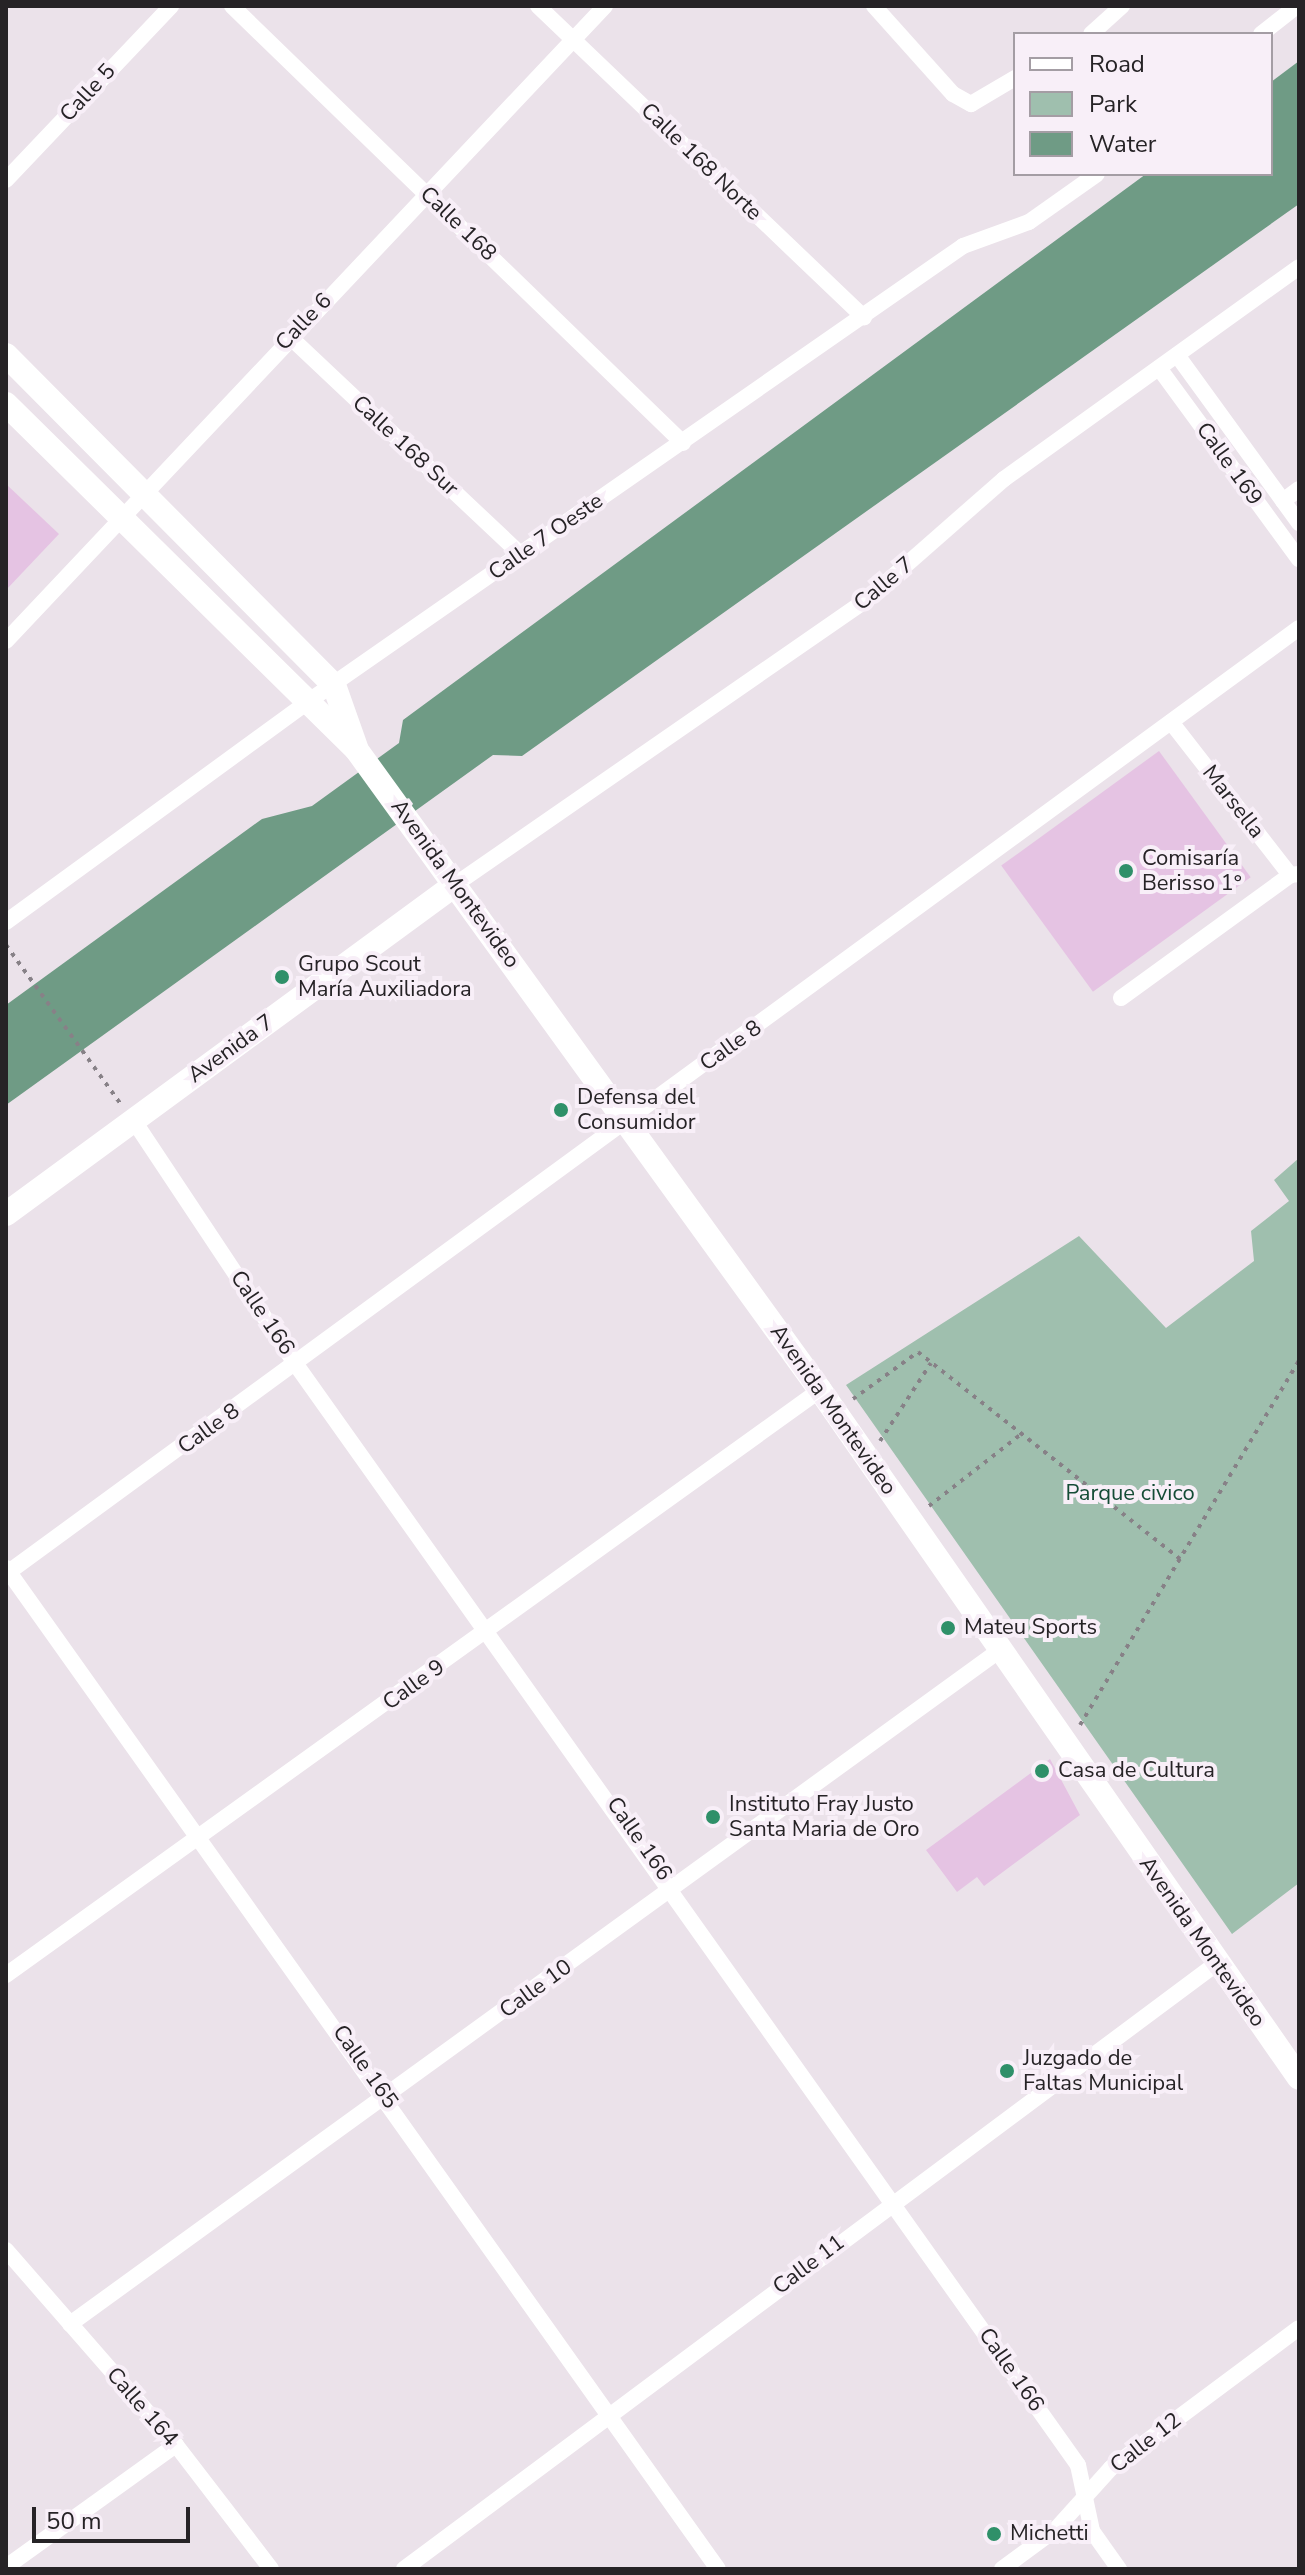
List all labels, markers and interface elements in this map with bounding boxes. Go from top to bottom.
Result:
legend [1013,32,1273,176]
text: Road [1089,48,1145,80]
street label: Calle 5 [55,59,121,127]
text: Park [1089,88,1137,120]
street label: Calle 168 Norte [635,98,767,226]
text: Water [1089,128,1156,160]
street label: Calle 168 [414,181,502,267]
street label: Calle 6 [270,288,338,356]
street label: Calle 168 Sur [346,390,464,502]
street label: Calle 169 [1190,417,1268,511]
street label: Calle 7 Oeste [484,488,608,586]
street label: Calle 7 [849,552,919,616]
street label: Marsella [1196,760,1270,844]
street label: Avenida Montevideo [385,795,525,973]
place label: Comisaría Berisso 1° [1142,845,1242,896]
marker: Comisaría Berisso 1° [1117,862,1135,880]
place label: Grupo Scout María Auxiliadora [298,951,472,1002]
marker: Grupo Scout María Auxiliadora [273,968,291,986]
street label: Avenida 7 [183,1009,279,1089]
street label: Calle 8 [695,1015,767,1077]
place label: Defensa del Consumidor [577,1084,696,1136]
marker: Defensa del Consumidor [552,1101,570,1119]
street label: Calle 166 [224,1266,300,1360]
street label: Avenida Montevideo [764,1320,902,1500]
street label: Calle 8 [173,1398,245,1460]
park label: Parque civico [1065,1481,1195,1507]
place label: Mateu Sports [964,1615,1097,1641]
marker: Mateu Sports [939,1619,957,1637]
street label: Calle 9 [378,1654,450,1716]
place label: Casa de Cultura [1058,1758,1215,1784]
marker: Casa de Cultura [1033,1762,1051,1780]
place label: Instituto Fray Justo Santa Maria de Oro [729,1791,919,1842]
street label: Calle 166 [601,1792,677,1886]
marker: Instituto Fray Justo Santa Maria de Oro [704,1808,722,1826]
street label: Avenida Montevideo [1133,1852,1271,2032]
street label: Calle 10 [495,1954,577,2024]
street label: Calle 165 [327,2020,403,2114]
place label: Juzgado de Faltas Municipal [1023,2045,1183,2096]
marker: Juzgado de Faltas Municipal [998,2062,1016,2080]
street label: Calle 11 [768,2230,850,2300]
street label: Calle 166 [973,2323,1049,2417]
street label: Calle 164 [101,2362,183,2452]
street label: Calle 12 [1105,2407,1187,2479]
scale bar [36,2491,194,2541]
text: 50 m [46,2505,102,2537]
place label: Michetti [1010,2521,1089,2547]
marker: Michetti [985,2525,1003,2543]

